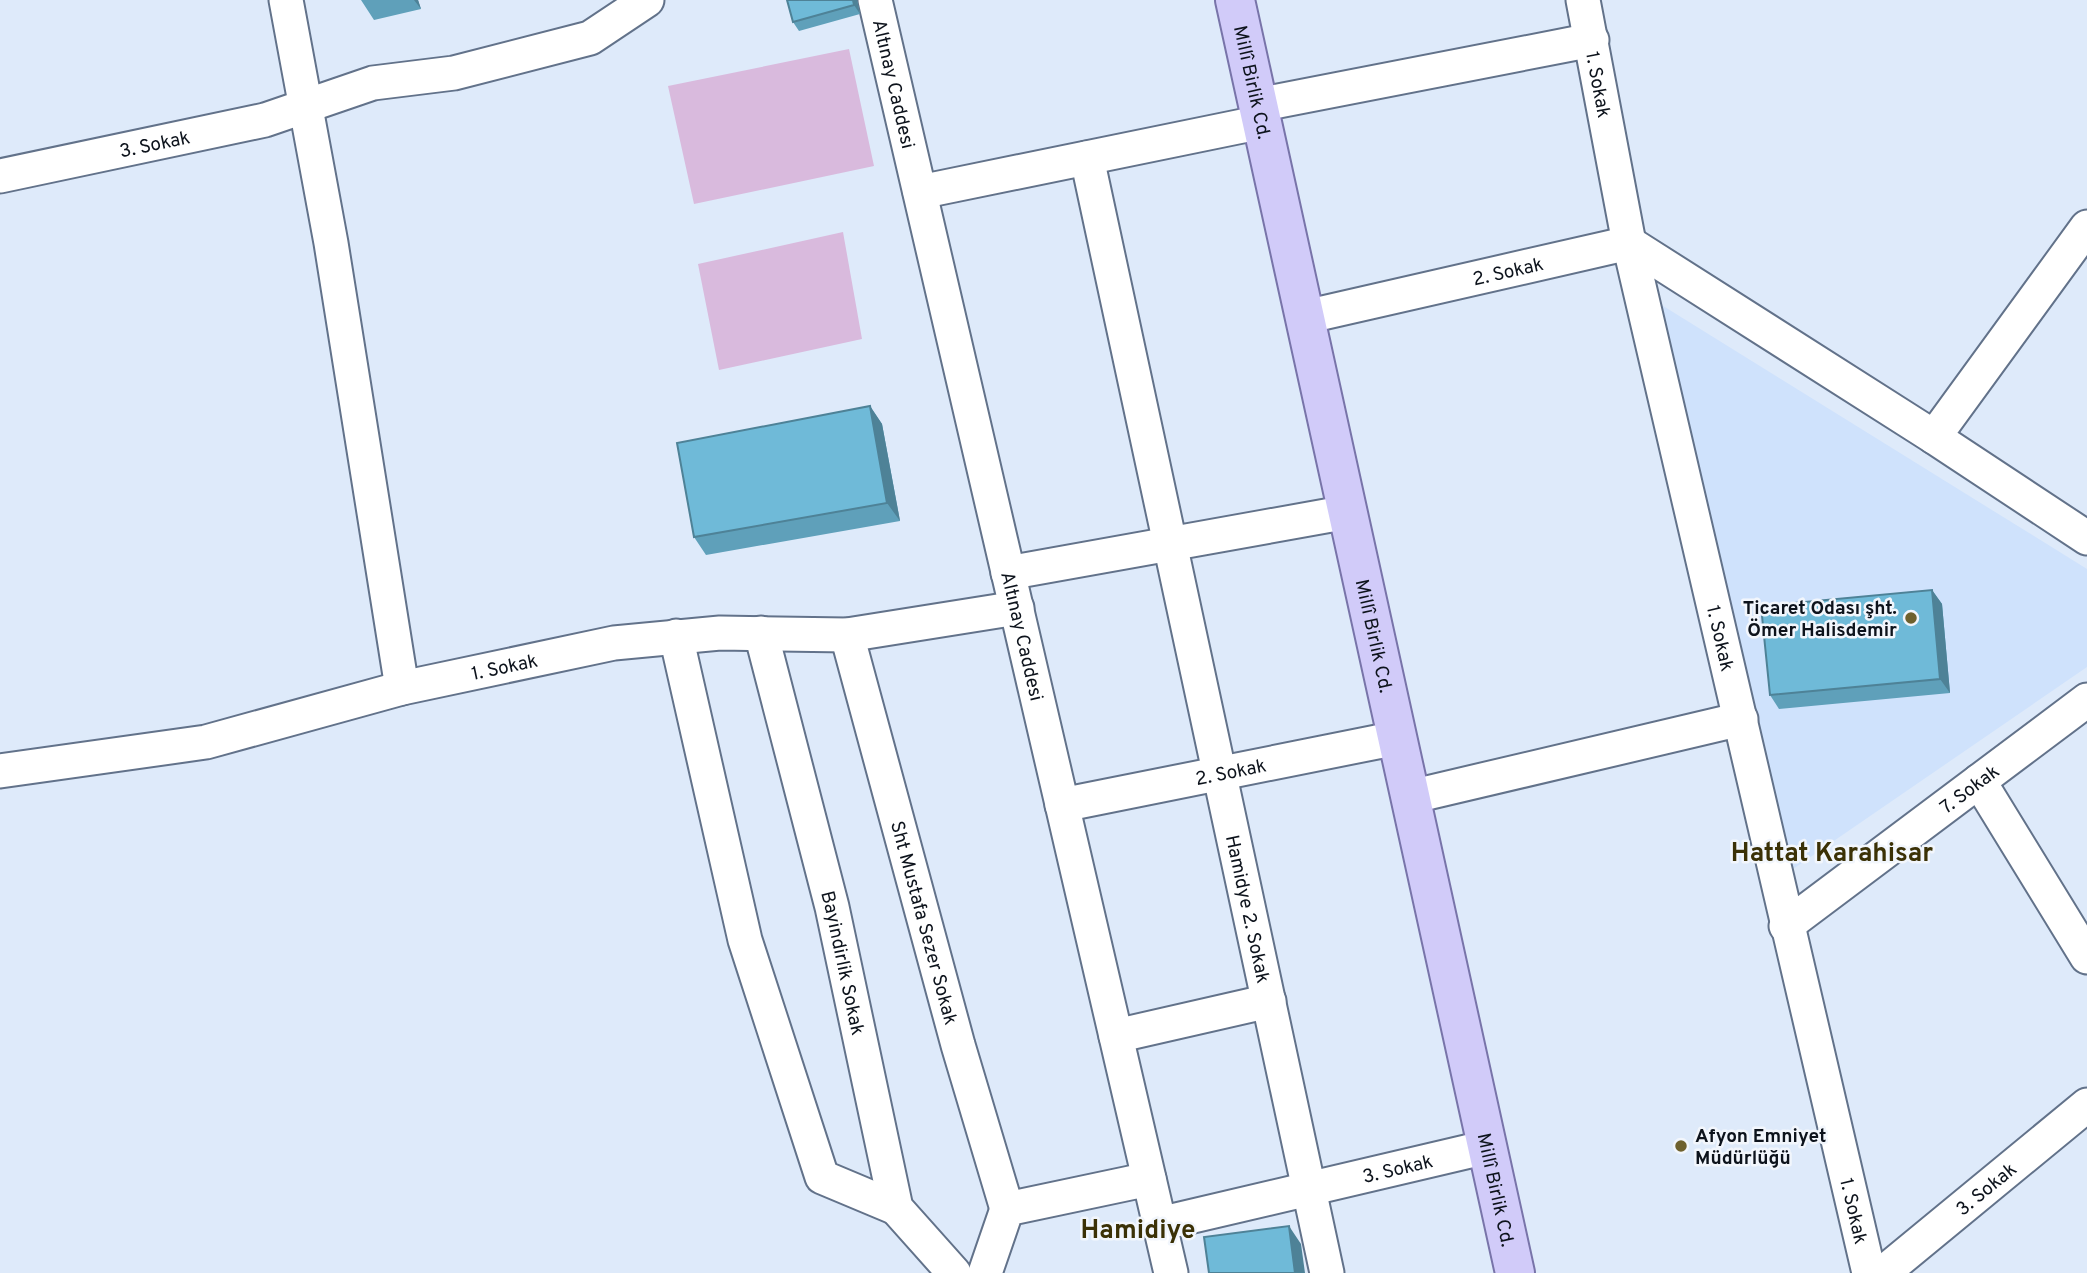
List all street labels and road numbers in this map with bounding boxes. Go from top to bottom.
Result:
street label: Altınay Caddesi [866,17,919,151]
street label: Millî Birlik Cd. [1227,23,1275,142]
street label: 1. Sokak [1579,50,1615,120]
street label: 3. Sokak [118,126,192,164]
street label: 2. Sokak [1471,253,1546,292]
street label: Altınay Caddesi [994,569,1048,704]
street label: Millî Birlik Cd. [1349,577,1397,695]
street label: 1. Sokak [1700,603,1738,674]
street label: 1. Sokak [469,650,540,687]
street label: 2. Sokak [1194,754,1269,792]
street label: 7. Sokak [1936,760,2005,820]
street label: Sht Mustafa Sezer Sokak [884,819,962,1028]
street label: Hamidye 2. Sokak [1219,833,1274,986]
street label: Bayindirlik Sokak [814,888,869,1038]
street label: Millî Birlik Cd. [1471,1131,1519,1249]
street label: 3. Sokak [1360,1150,1436,1190]
street label: 3. Sokak [1952,1158,2022,1222]
street label: 1. Sokak [1833,1176,1872,1247]

